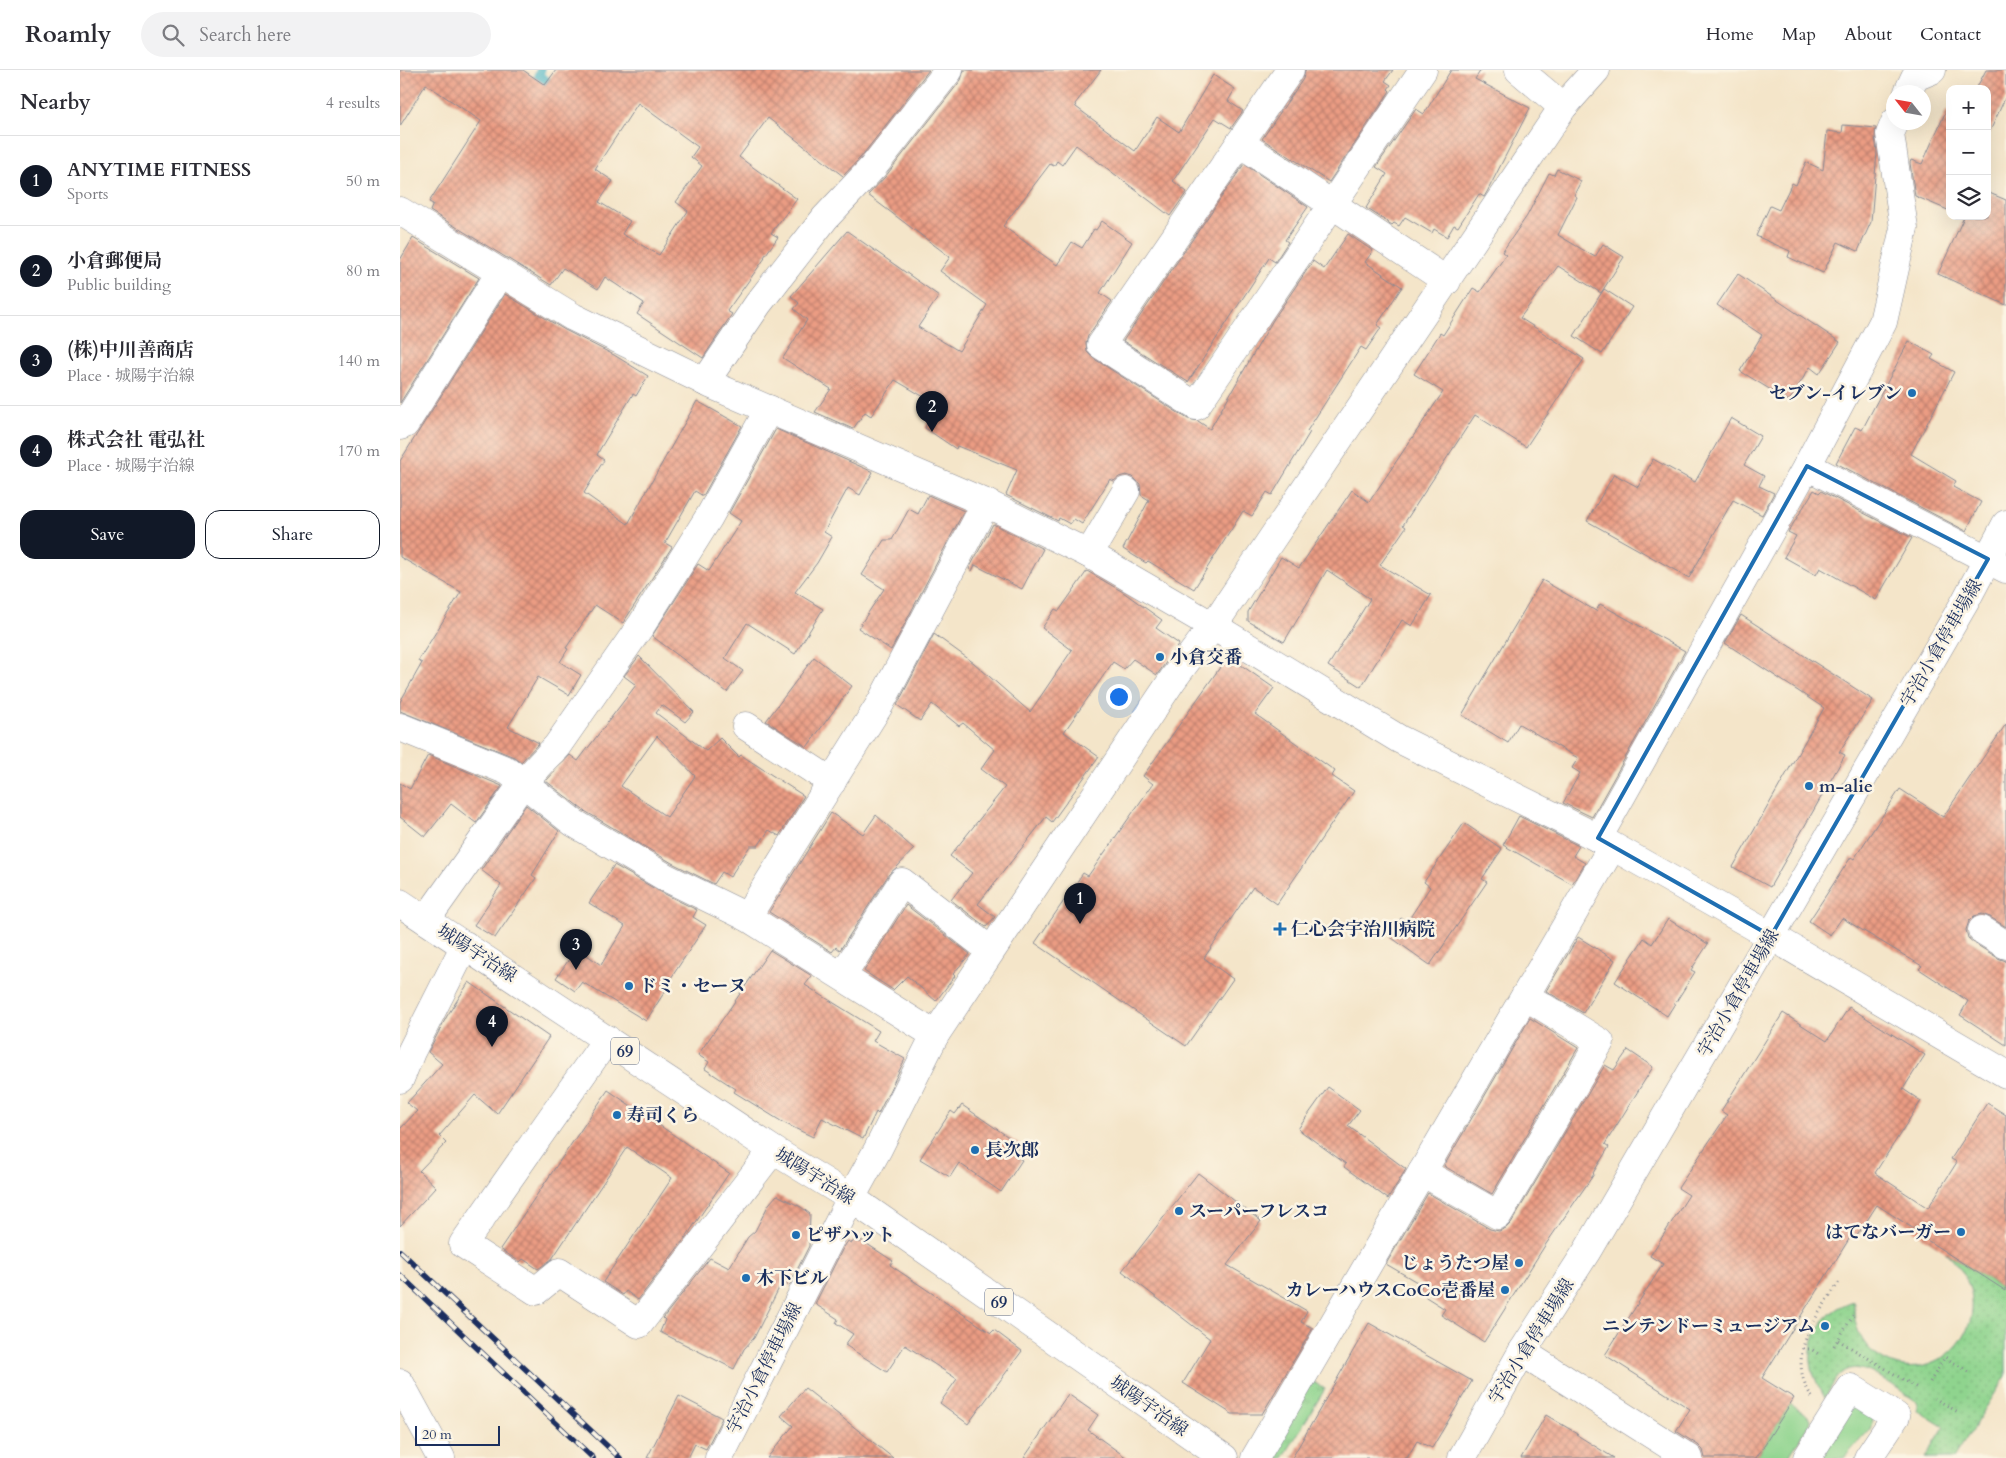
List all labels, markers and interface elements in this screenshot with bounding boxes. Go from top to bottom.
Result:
search box [141,12,491,57]
text: Roamly [25,18,111,51]
icon: search [159,21,187,49]
text: Search here [199,22,291,48]
text: Home [1706,22,1754,47]
text: Map [1782,22,1816,47]
text: About [1844,22,1892,47]
text: Contact [1920,22,1981,47]
north arrow [1886,85,1931,130]
map controls [1946,85,1991,220]
button: + [1946,85,1991,130]
text: Nearby [20,88,91,117]
text: 4 results [326,92,380,114]
button: − [1946,130,1991,175]
text: ANYTIME FITNESS [67,157,251,183]
text: 1 [32,170,40,192]
text: 50 m [346,170,380,192]
button: layers [1946,175,1991,220]
text: Sports [67,183,108,205]
text: 小倉郵便局 [67,248,162,274]
text: 2 [32,260,40,282]
text: 80 m [346,260,380,282]
text: Public building [67,274,171,296]
text: (株)中川善商店 [67,337,194,363]
text: 3 [32,350,40,372]
text: 140 m [338,350,380,372]
text: Place · 城陽宇治線 [67,365,195,387]
place label: セブン-イレブン [1769,381,1902,406]
marker: セブン-イレブン [1906,387,1918,399]
pin: 2 [916,391,948,432]
text: 株式会社 電弘社 [67,427,205,453]
text: 4 [32,440,40,462]
text: 170 m [338,440,380,462]
text: Place · 城陽宇治線 [67,455,195,477]
button: Save [20,510,195,559]
button: Share [205,510,380,559]
street label: 宇治小倉停車場線 [1895,575,1988,712]
place label: 小倉交番 [1170,645,1242,670]
marker: 小倉交番 [1154,651,1166,663]
your location [1106,684,1132,710]
place label: m-alie [1819,774,1873,799]
marker: m-alie [1803,780,1815,792]
pin: 1 [1064,883,1096,924]
place label: 仁心会宇治川病院 [1291,917,1435,942]
street label: 城陽宇治線 [432,918,521,988]
marker: 仁心会宇治川病院 [1273,922,1287,936]
street label: 宇治小倉停車場線 [1692,925,1785,1062]
pin: 3 [560,929,592,970]
place label: ドミ・セーヌ [639,974,746,999]
marker: ドミ・セーヌ [623,980,635,992]
pin: 4 [476,1006,508,1047]
road number: 69 [611,1038,639,1064]
place label: 寿司くら [627,1103,699,1128]
marker: 寿司くら [611,1109,623,1121]
place label: 長次郎 [985,1138,1039,1163]
street label: 城陽宇治線 [770,1142,860,1211]
marker: 長次郎 [969,1144,981,1156]
place label: スーパーフレスコ [1189,1199,1329,1224]
marker: スーパーフレスコ [1173,1205,1185,1217]
place label: はてなバーガー [1825,1220,1951,1245]
place label: ピザハット [806,1223,895,1248]
marker: はてなバーガー [1955,1226,1967,1238]
marker: ピザハット [790,1229,802,1241]
place label: じょうたつ屋 [1401,1251,1509,1276]
marker: じょうたつ屋 [1513,1257,1525,1269]
place label: 木下ビル [756,1266,828,1291]
marker: 木下ビル [740,1272,752,1284]
street label: 宇治小倉停車場線 [1483,1274,1580,1409]
place label: カレーハウスCoCo壱番屋 [1285,1278,1495,1303]
marker: カレーハウスCoCo壱番屋 [1499,1284,1511,1296]
road number: 69 [985,1288,1013,1316]
street label: 宇治小倉停車場線 [721,1298,808,1438]
place label: ニンテンドーミュージアム [1602,1314,1815,1339]
marker: ニンテンドーミュージアム [1819,1320,1831,1332]
street label: 城陽宇治線 [1105,1370,1193,1442]
scale bar [415,1423,500,1446]
text: 20 m [422,1425,452,1444]

